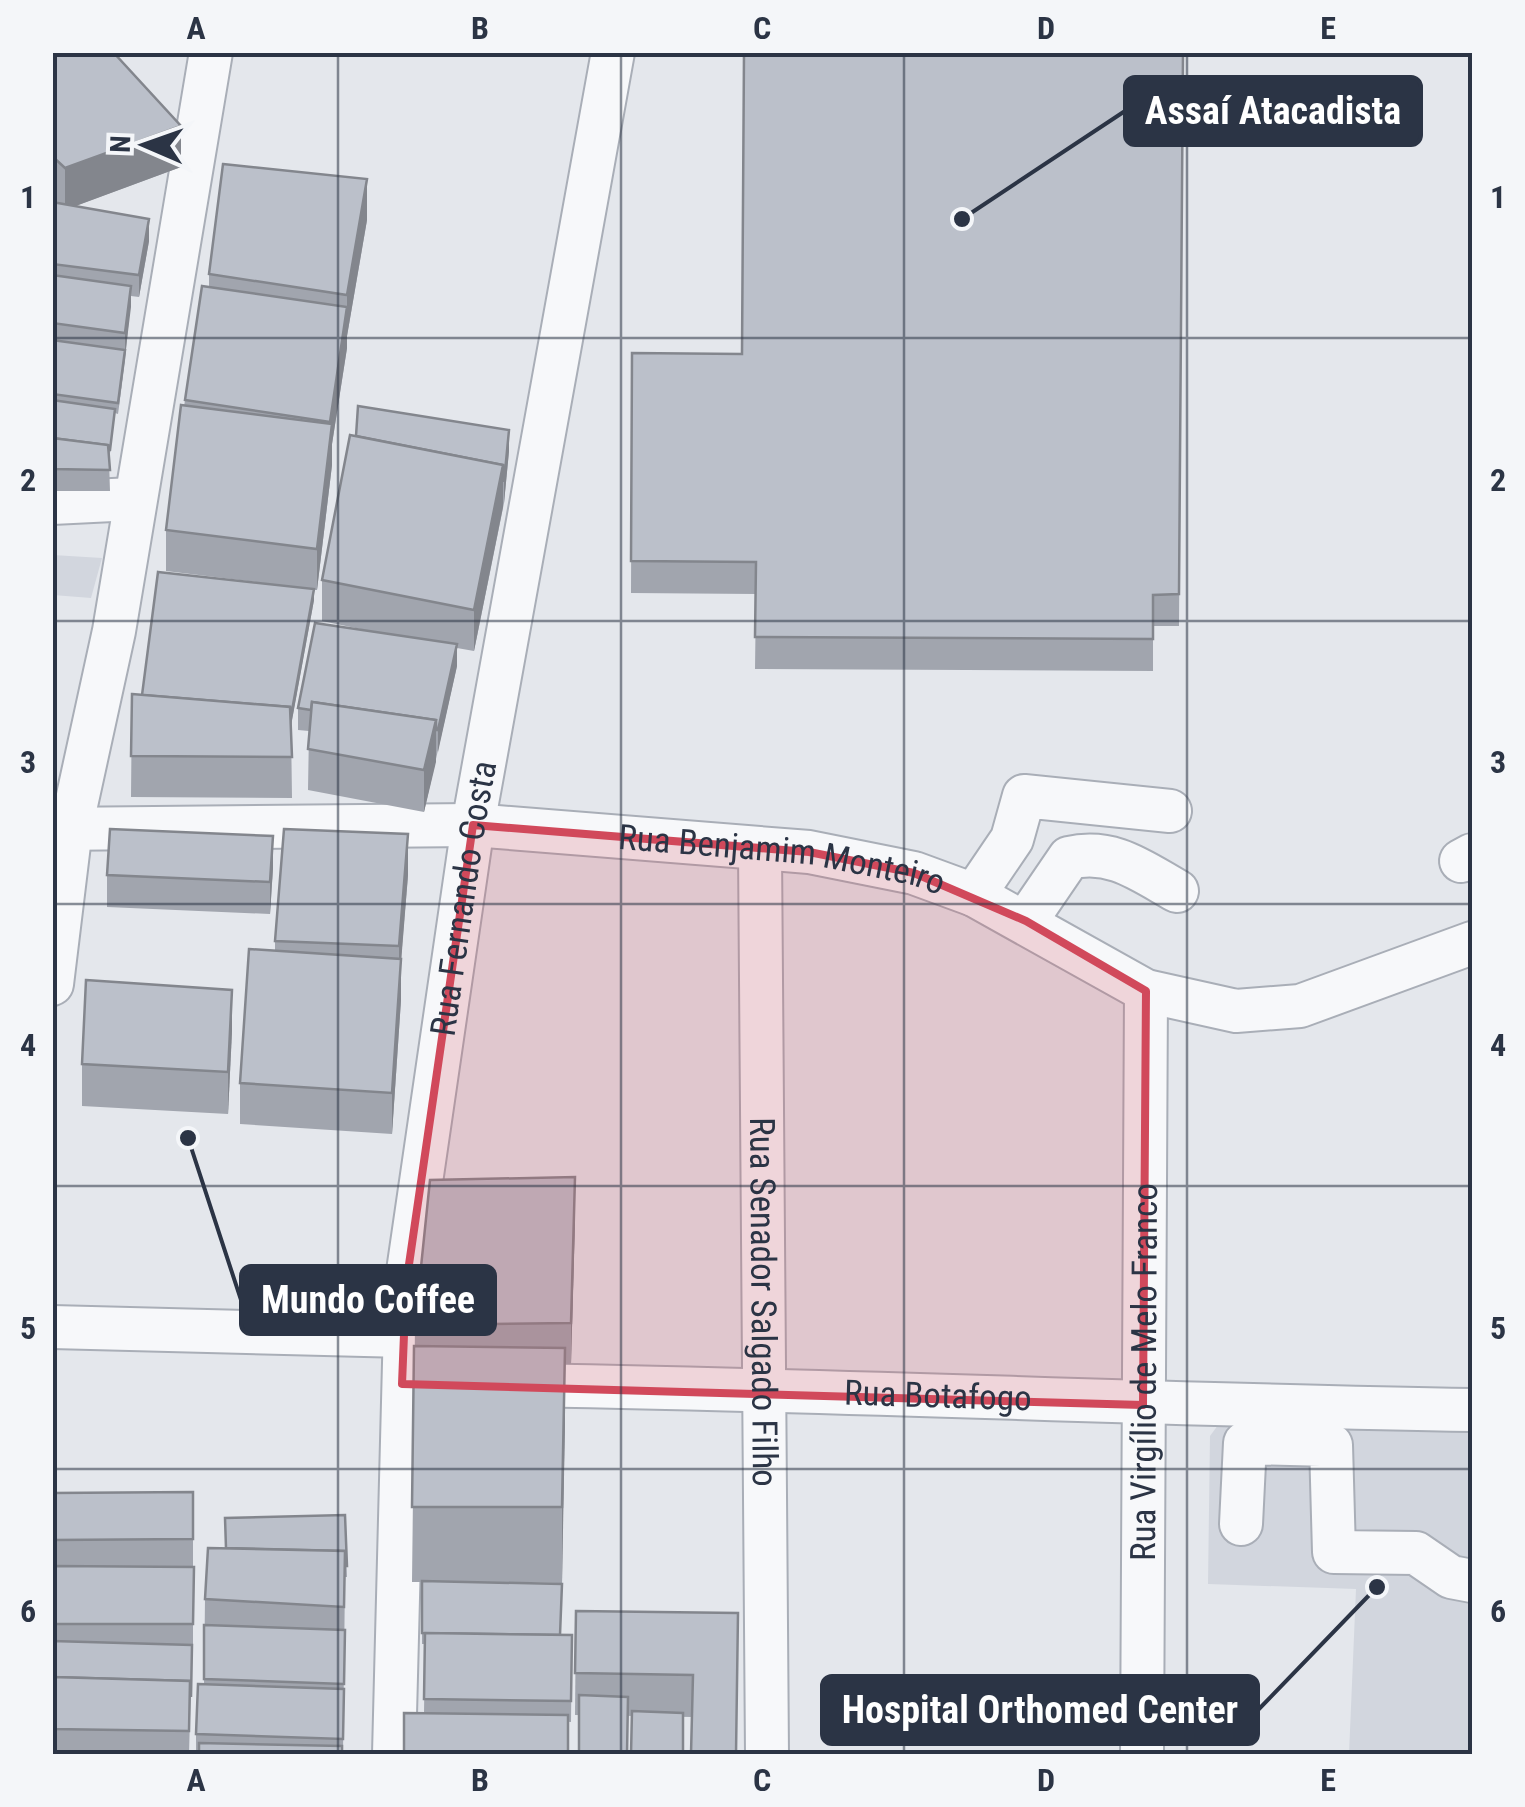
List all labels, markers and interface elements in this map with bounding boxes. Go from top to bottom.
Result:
text: A [186,9,206,47]
text: B [471,9,489,47]
text: C [753,9,771,47]
text: D [1037,9,1055,47]
text: E [1320,9,1336,47]
callout: Assaí Atacadista [1125,77,1421,145]
text: Assaí Atacadista [1145,89,1401,133]
north arrow [95,95,195,195]
text: N [104,135,137,153]
text: 1 [20,178,36,216]
text: 1 [1490,178,1506,216]
text: 2 [20,461,36,499]
text: 2 [1490,461,1506,499]
text: 3 [20,743,36,781]
text: 3 [1490,743,1506,781]
street label: Rua Fernando Costa [423,757,505,1039]
street label: Rua Benjamim Monteiro [617,817,951,904]
text: 4 [20,1026,36,1064]
text: 4 [1490,1026,1506,1064]
street label: Rua Senador Salgado Filho [741,1117,785,1487]
street label: Rua Virgílio de Melo Franco [1123,1183,1166,1561]
callout: Mundo Coffee [241,1266,495,1334]
text: Mundo Coffee [261,1278,475,1322]
text: 5 [20,1309,36,1347]
text: 5 [1490,1309,1506,1347]
street label: Rua Botafogo [843,1373,1032,1419]
text: 6 [20,1592,36,1630]
text: 6 [1490,1592,1506,1630]
callout: Hospital Orthomed Center [822,1676,1258,1744]
text: Hospital Orthomed Center [842,1688,1238,1732]
text: A [186,1761,206,1799]
text: B [471,1761,489,1799]
text: C [753,1761,771,1799]
text: D [1037,1761,1055,1799]
text: E [1320,1761,1336,1799]

